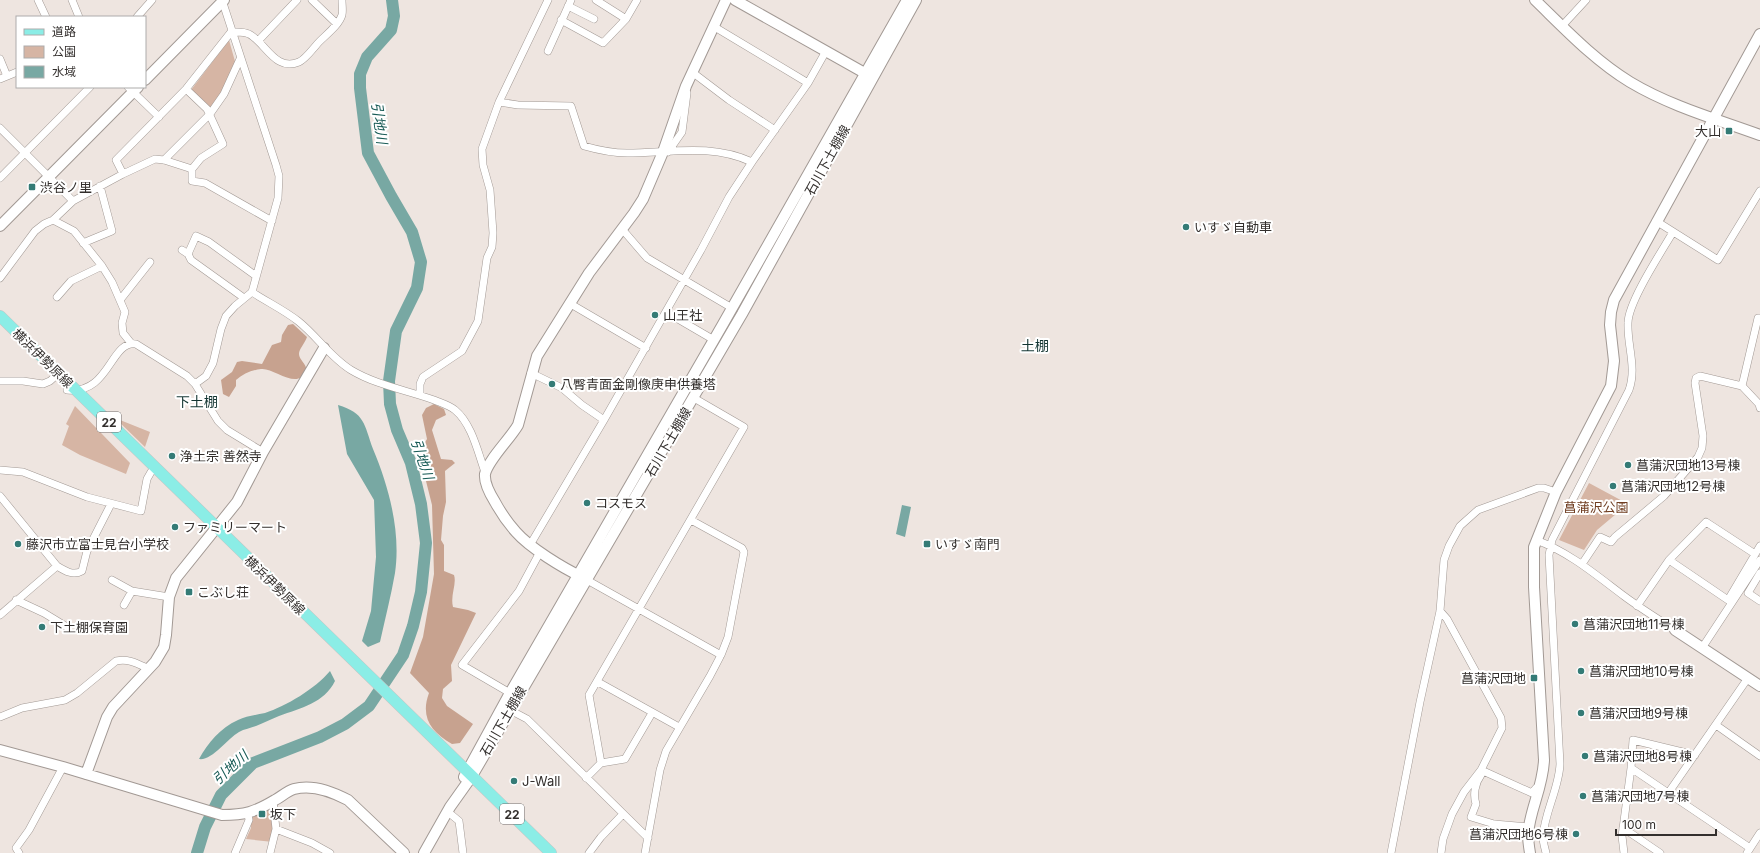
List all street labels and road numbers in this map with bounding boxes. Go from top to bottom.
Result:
street label: 石川下土棚線 [801,122,853,198]
street label: 横浜伊勢原線 [9,325,77,391]
street label: 石川下土棚線 [642,404,694,480]
road number: 22 [97,412,121,432]
street label: 横浜伊勢原線 [241,552,309,618]
street label: 石川下土棚線 [477,683,529,759]
road number: 22 [500,804,524,824]

